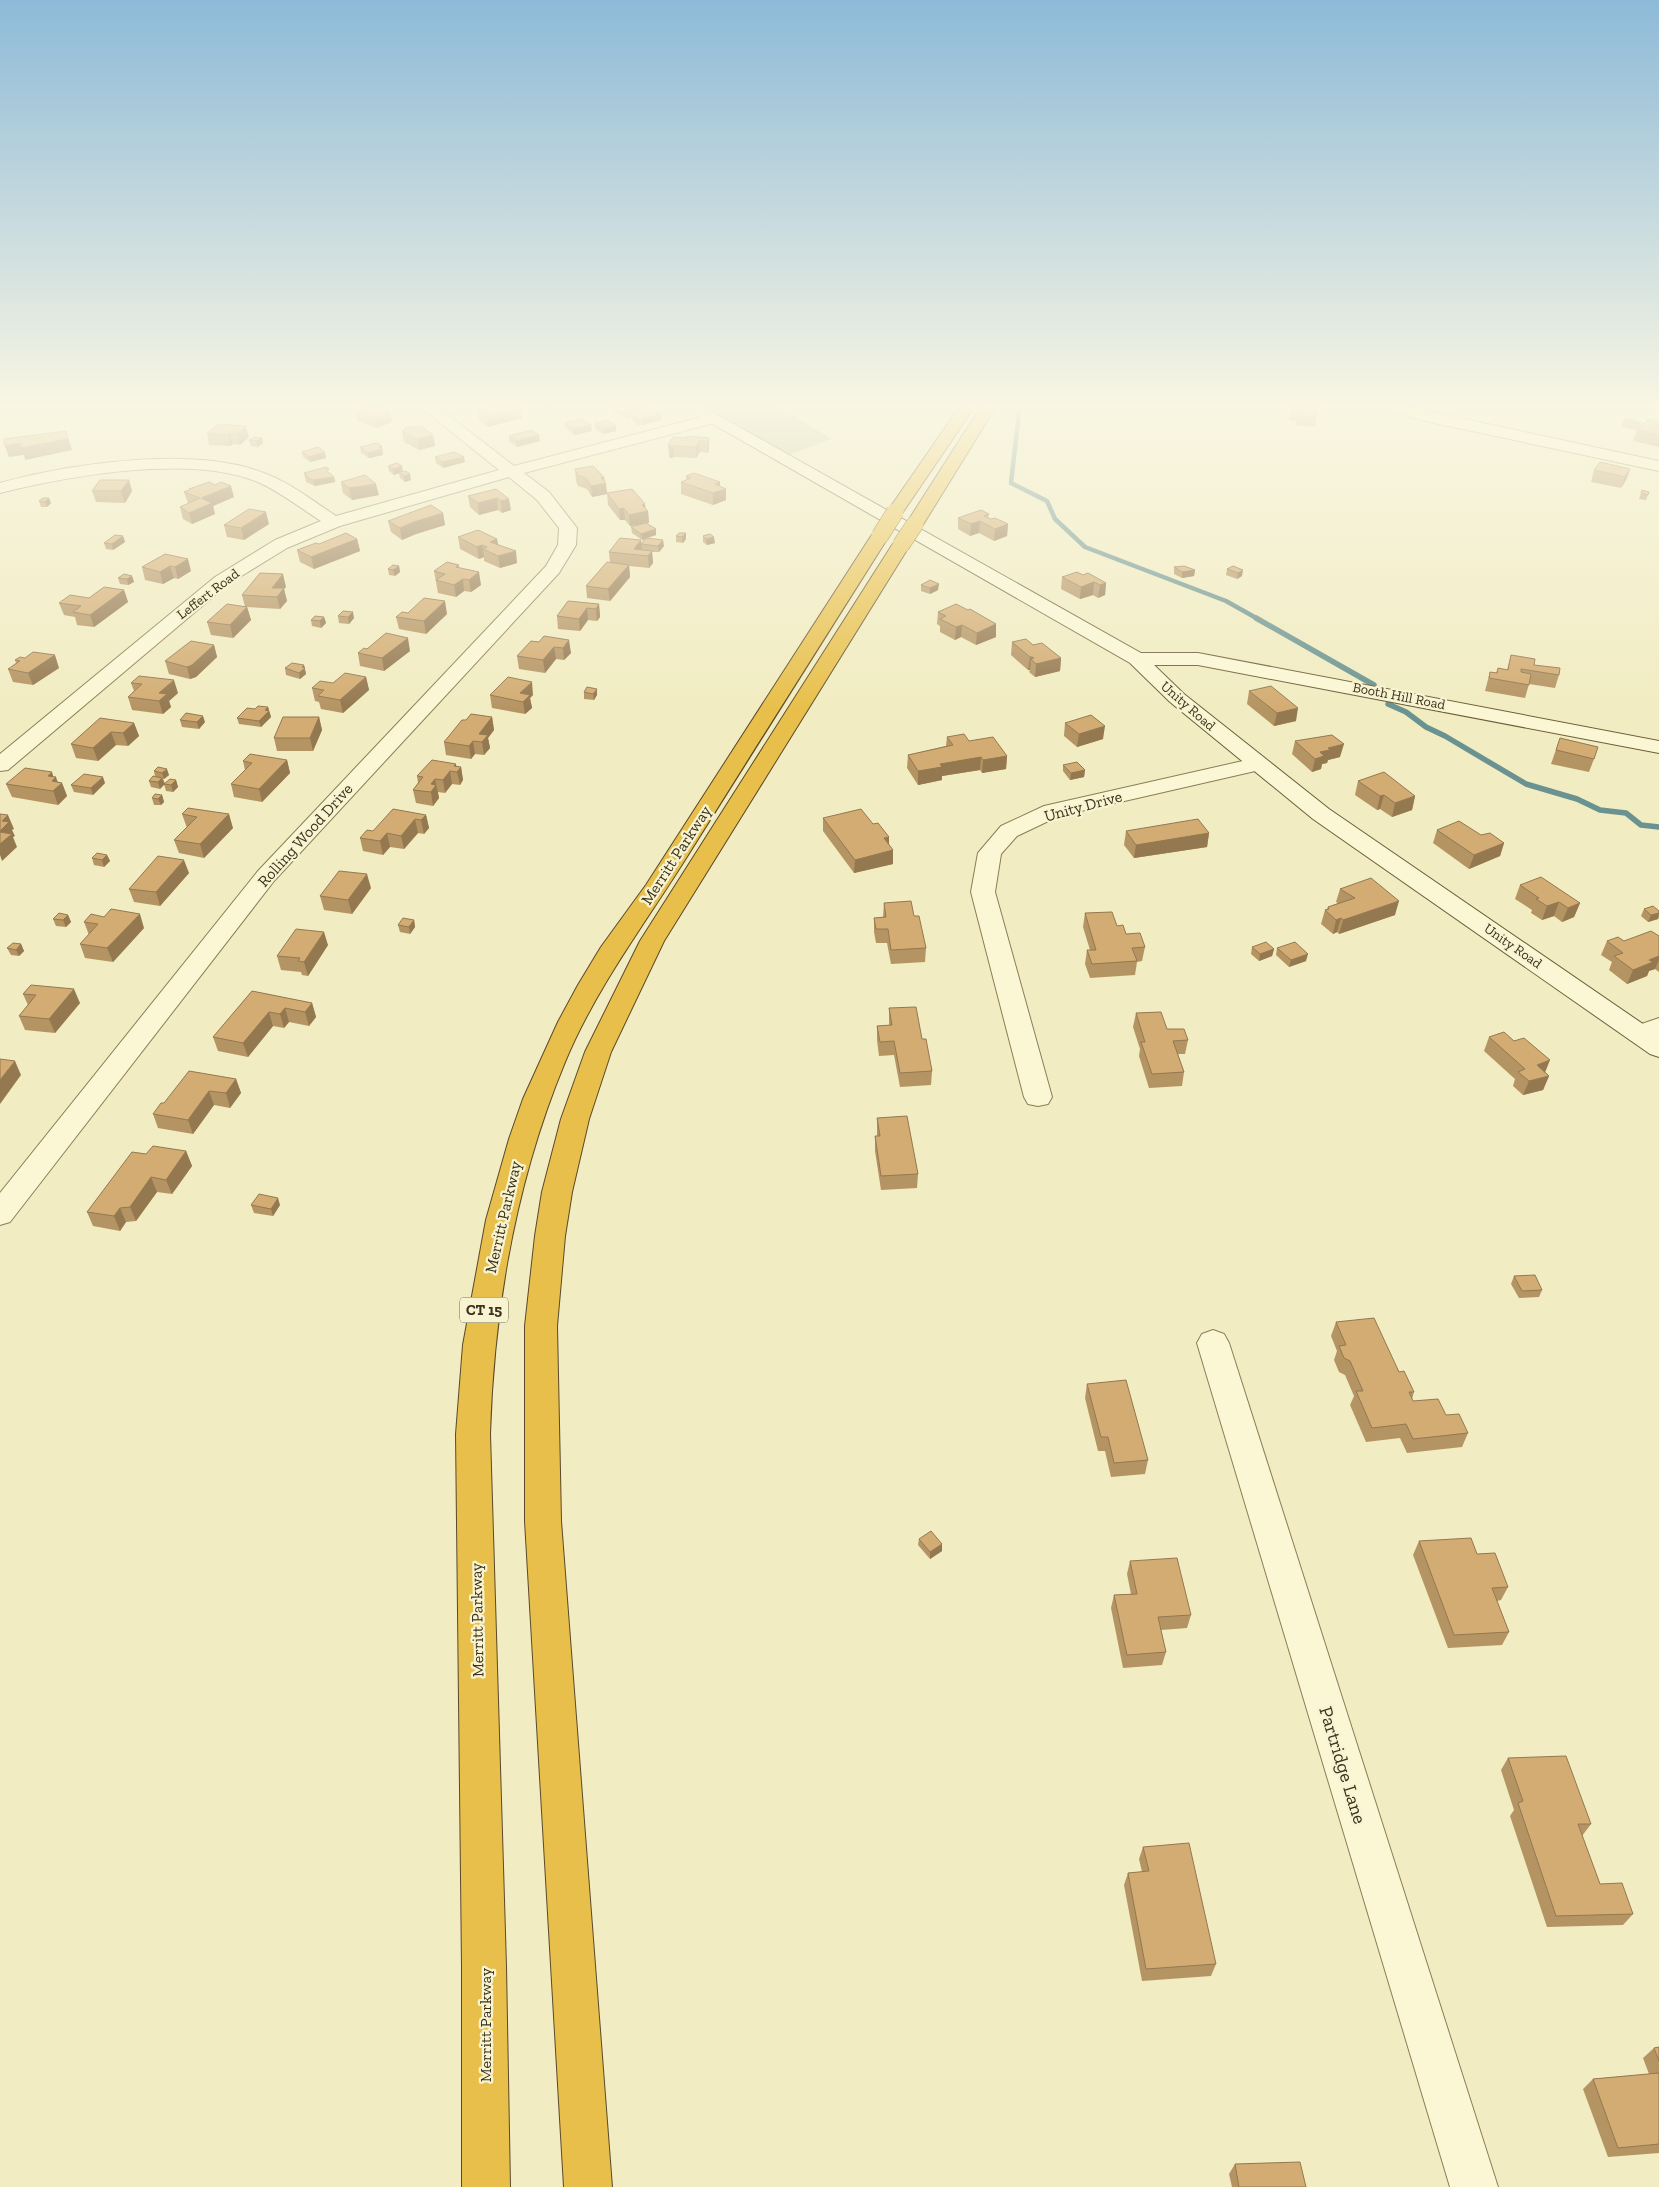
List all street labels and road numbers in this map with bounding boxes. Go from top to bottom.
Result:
street label: Leffert Road [173,565,243,623]
street label: Unity Road [1157,678,1219,735]
street label: Booth Hill Road [1351,679,1447,713]
street label: Rolling Wood Drive [254,779,356,891]
street label: Unity Drive [1042,786,1124,826]
street label: Merritt Parkway [637,801,716,908]
street label: Unity Road [1481,920,1546,972]
street label: Merritt Parkway [481,1158,525,1275]
road number: CT 15 [460,1298,508,1322]
street label: Merritt Parkway [466,1562,487,1677]
street label: Partridge Lane [1314,1703,1372,1827]
street label: Merritt Parkway [476,1967,495,2082]

